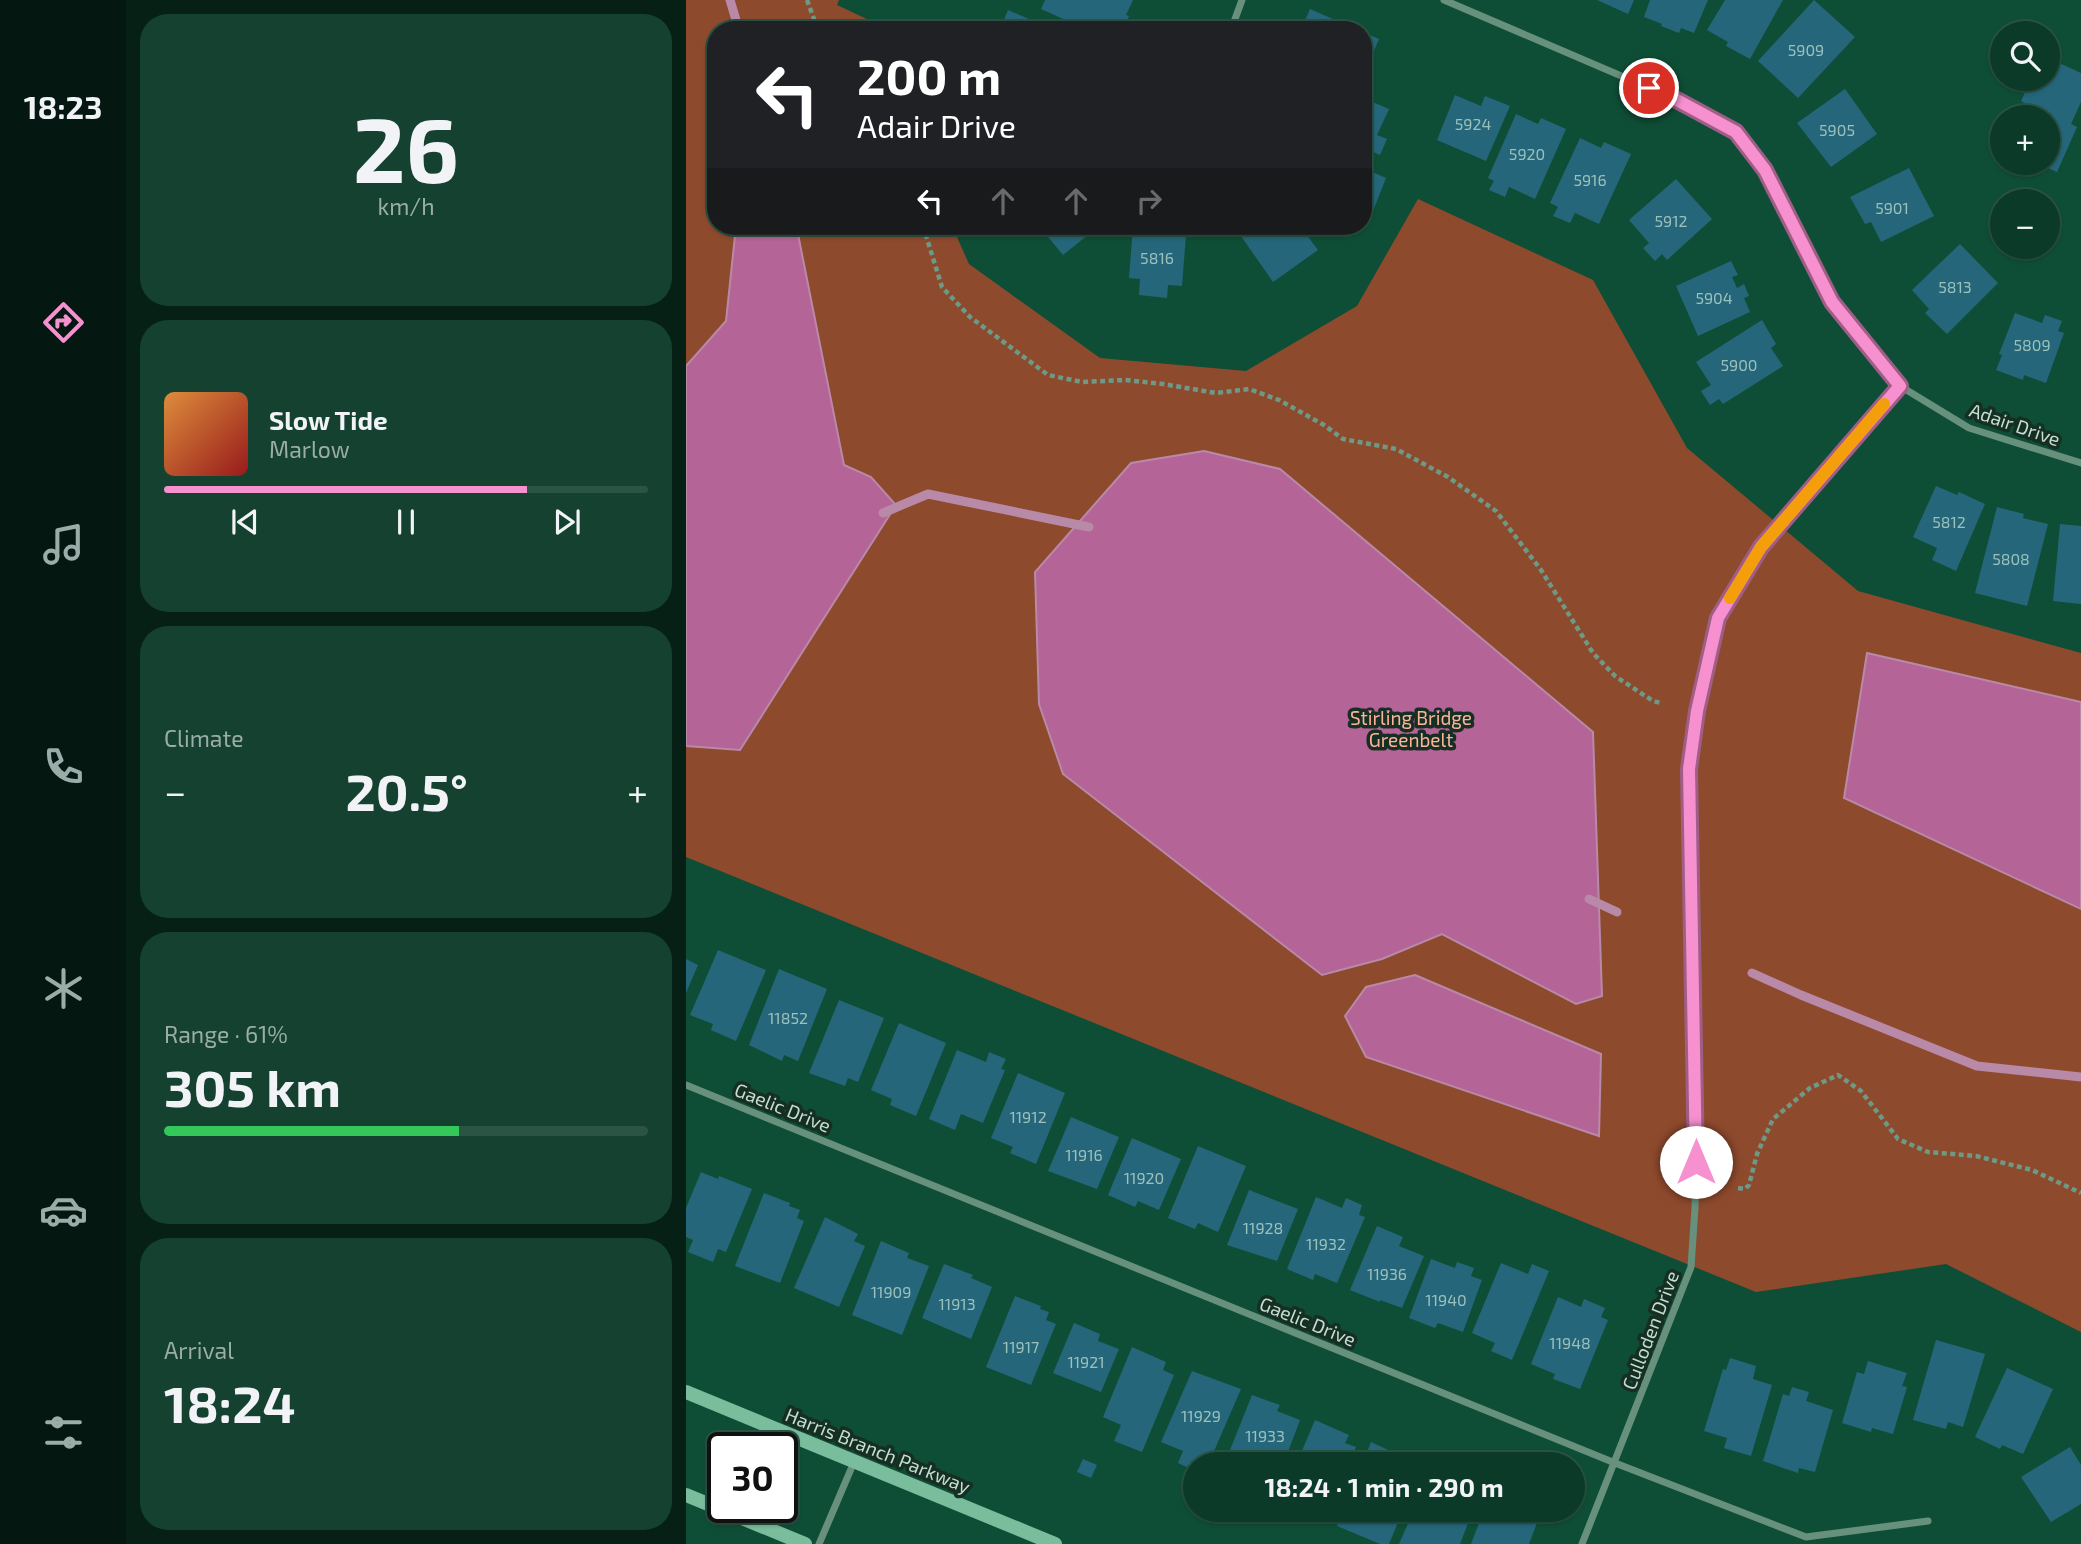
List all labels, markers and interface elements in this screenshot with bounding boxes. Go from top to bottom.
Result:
map controls [1990,21,2060,259]
button: search [1990,21,2060,91]
house number: 5909 [1788,40,1824,59]
text: 200 m [857,46,1001,105]
icon: left [742,49,833,140]
pin [1619,58,1679,118]
icon: arrive [1630,69,1668,107]
text: 18:23 [24,87,102,125]
text: 26 [353,92,459,201]
button: + [1990,105,2060,175]
text: Adair Drive [857,106,1016,144]
house number: 5924 [1455,114,1491,133]
house number: 5905 [1819,120,1855,139]
house number: 5920 [1509,144,1545,163]
house number: 5916 [1573,170,1607,189]
icon: left [911,182,949,220]
icon: ahead [984,182,1022,220]
icon: ahead [1057,182,1095,220]
icon: right [1130,182,1168,220]
button: − [1990,189,2060,259]
text: km/h [377,192,435,220]
house number: 5901 [1875,198,1909,217]
house number: 5912 [1654,211,1688,230]
house number: 5816 [1140,248,1174,267]
house number: 5813 [1938,277,1972,296]
house number: 5904 [1695,288,1733,307]
icon: directions [39,298,88,347]
house number: 5809 [2013,335,2051,354]
house number: 5900 [1720,355,1758,374]
street label: Adair Drive [1967,398,2063,450]
text: Slow Tide [269,404,388,435]
text: Marlow [269,435,350,463]
icon: previous [226,503,264,541]
icon: pause [387,503,425,541]
icon: next [548,503,586,541]
house number: 5812 [1932,512,1966,531]
icon: music [39,520,88,569]
house number: 5808 [1992,549,2030,568]
park label: Stirling Bridge Greenbelt [1350,706,1472,751]
text: Climate [164,724,244,752]
icon: phone [39,742,88,791]
text: 20.5° [345,759,468,821]
text: − [164,768,186,814]
text: + [627,768,648,814]
icon: climate [39,964,88,1013]
house number: 11852 [768,1008,808,1027]
text: Range · 61% [164,1020,288,1048]
text: 305 km [164,1055,341,1117]
street label: Gaelic Drive [732,1077,834,1137]
house number: 11912 [1009,1107,1047,1126]
position arrow [1659,1125,1733,1199]
house number: 11916 [1065,1145,1103,1164]
house number: 11920 [1124,1168,1164,1187]
icon: car [39,1186,88,1235]
house number: 11928 [1243,1218,1283,1237]
house number: 11932 [1306,1234,1346,1253]
house number: 11936 [1367,1264,1407,1283]
street label: Culloden Drive [1617,1267,1683,1393]
house number: 11909 [871,1282,911,1301]
house number: 11940 [1425,1290,1467,1309]
street label: Gaelic Drive [1257,1291,1359,1351]
house number: 11913 [938,1294,976,1313]
house number: 11948 [1549,1333,1591,1352]
text: Arrival [164,1336,234,1364]
house number: 11917 [1003,1337,1039,1356]
house number: 11921 [1067,1352,1105,1371]
text: 18:24 [164,1371,296,1433]
street label: Harris Branch Parkway [782,1402,974,1498]
house number: 11929 [1181,1406,1221,1425]
icon: filters [39,1408,88,1457]
house number: 11933 [1245,1426,1285,1445]
speed limit sign: 30 [707,1432,798,1523]
text: 18:24 · 1 min · 290 m [1264,1471,1504,1502]

